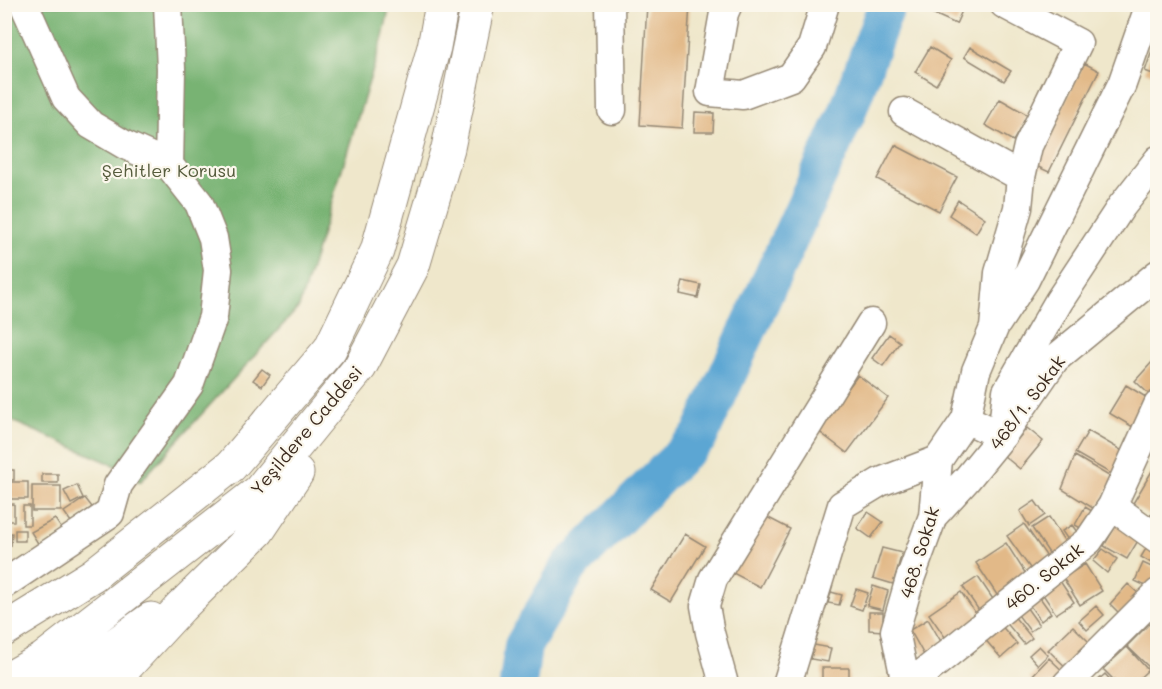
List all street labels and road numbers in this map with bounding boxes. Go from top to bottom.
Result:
street label: 468/1. Sokak [984,350,1070,454]
street label: Yeşildere Caddesi [245,360,367,500]
street label: 468. Sokak [894,503,944,601]
street label: 460. Sokak [1000,537,1088,615]

